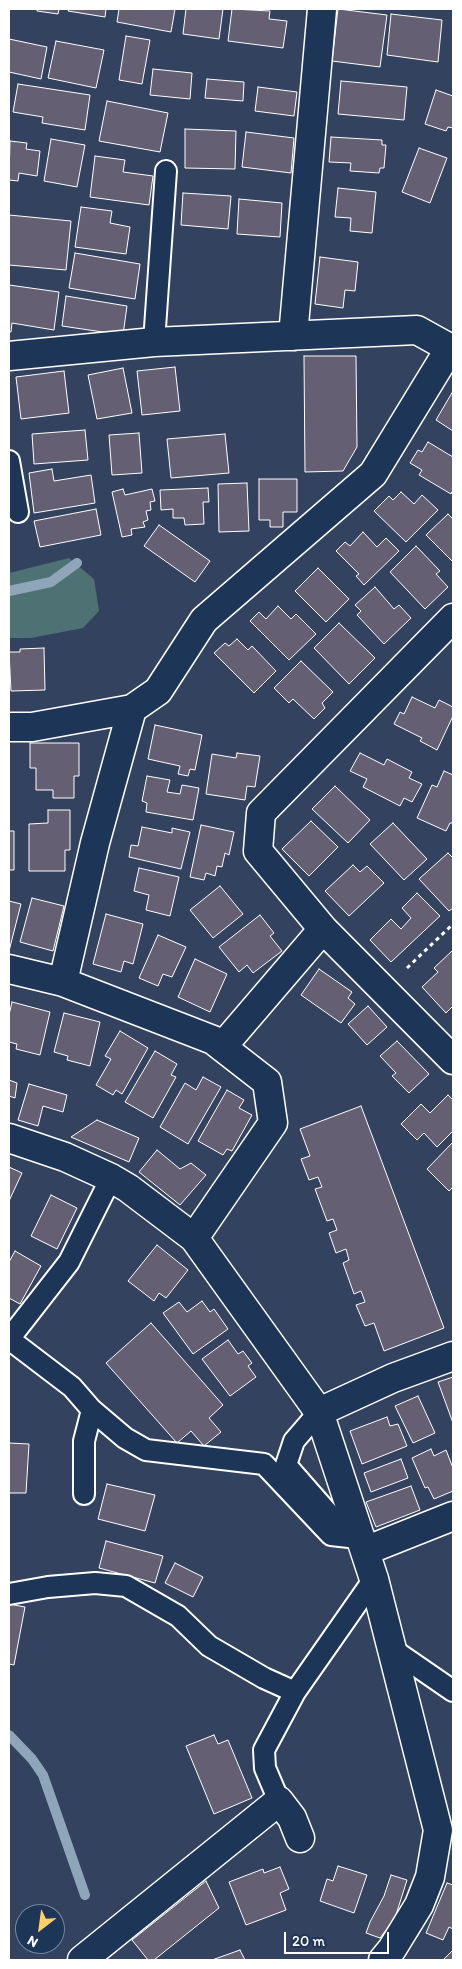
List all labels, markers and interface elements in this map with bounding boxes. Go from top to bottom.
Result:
north arrow [15,1904,65,1954]
scale bar [287,1922,392,1954]
text: N [24,1932,41,1951]
text: 20 m [292,1932,325,1950]

